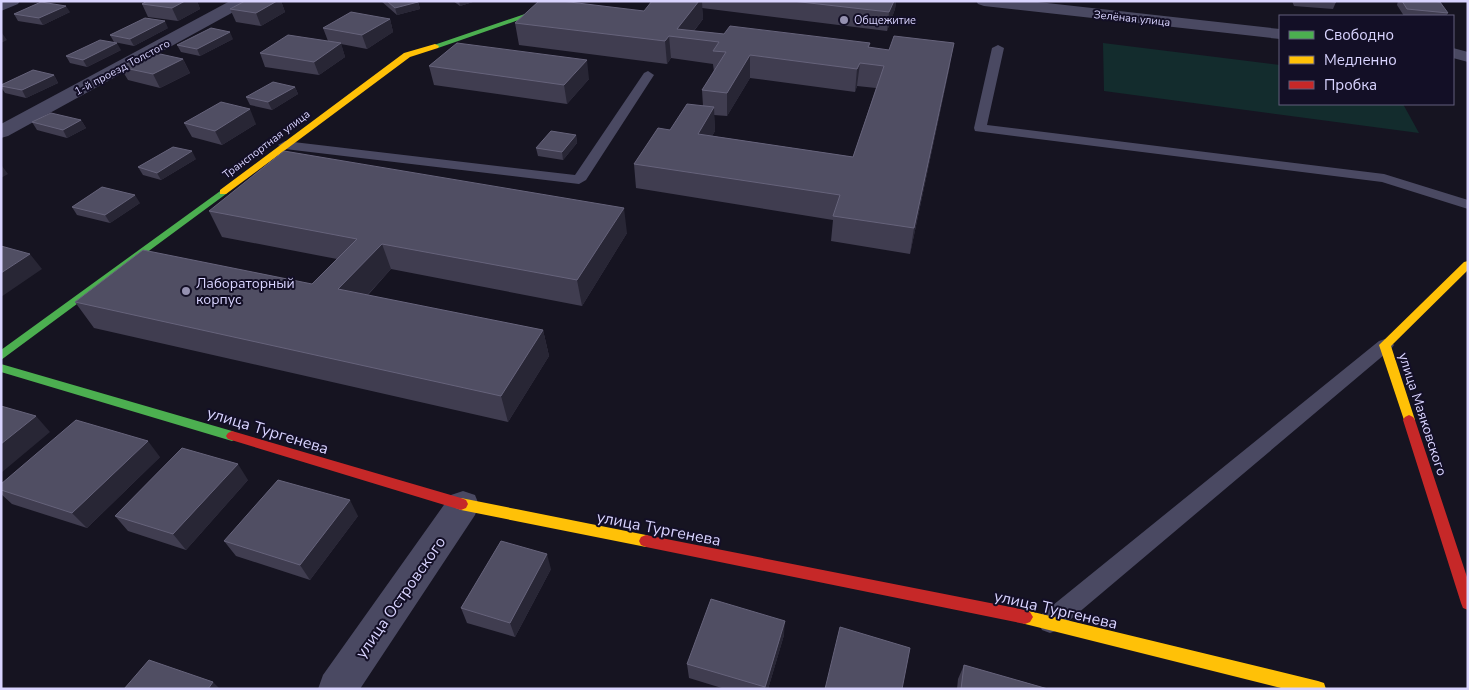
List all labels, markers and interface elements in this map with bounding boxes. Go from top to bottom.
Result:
street label: Зелёная улица [1093,7,1171,30]
place label: Общежитие [854,13,916,28]
marker: Общежитие [838,14,850,26]
legend [1279,15,1454,105]
text: Свободно [1324,25,1394,45]
street label: 1-й проезд Толстого [72,36,173,99]
text: Медленно [1324,50,1397,70]
text: Пробка [1324,75,1377,95]
street label: Транспортная улица [220,107,313,182]
place label: Лабораторный корпус [196,274,295,309]
marker: Лабораторный корпус [180,285,192,297]
street label: улица Маяковского [1394,350,1451,478]
street label: улица Тургенева [204,402,331,460]
street label: улица Тургенева [595,506,723,552]
street label: улица Островского [350,532,451,663]
street label: улица Тургенева [992,585,1120,635]

